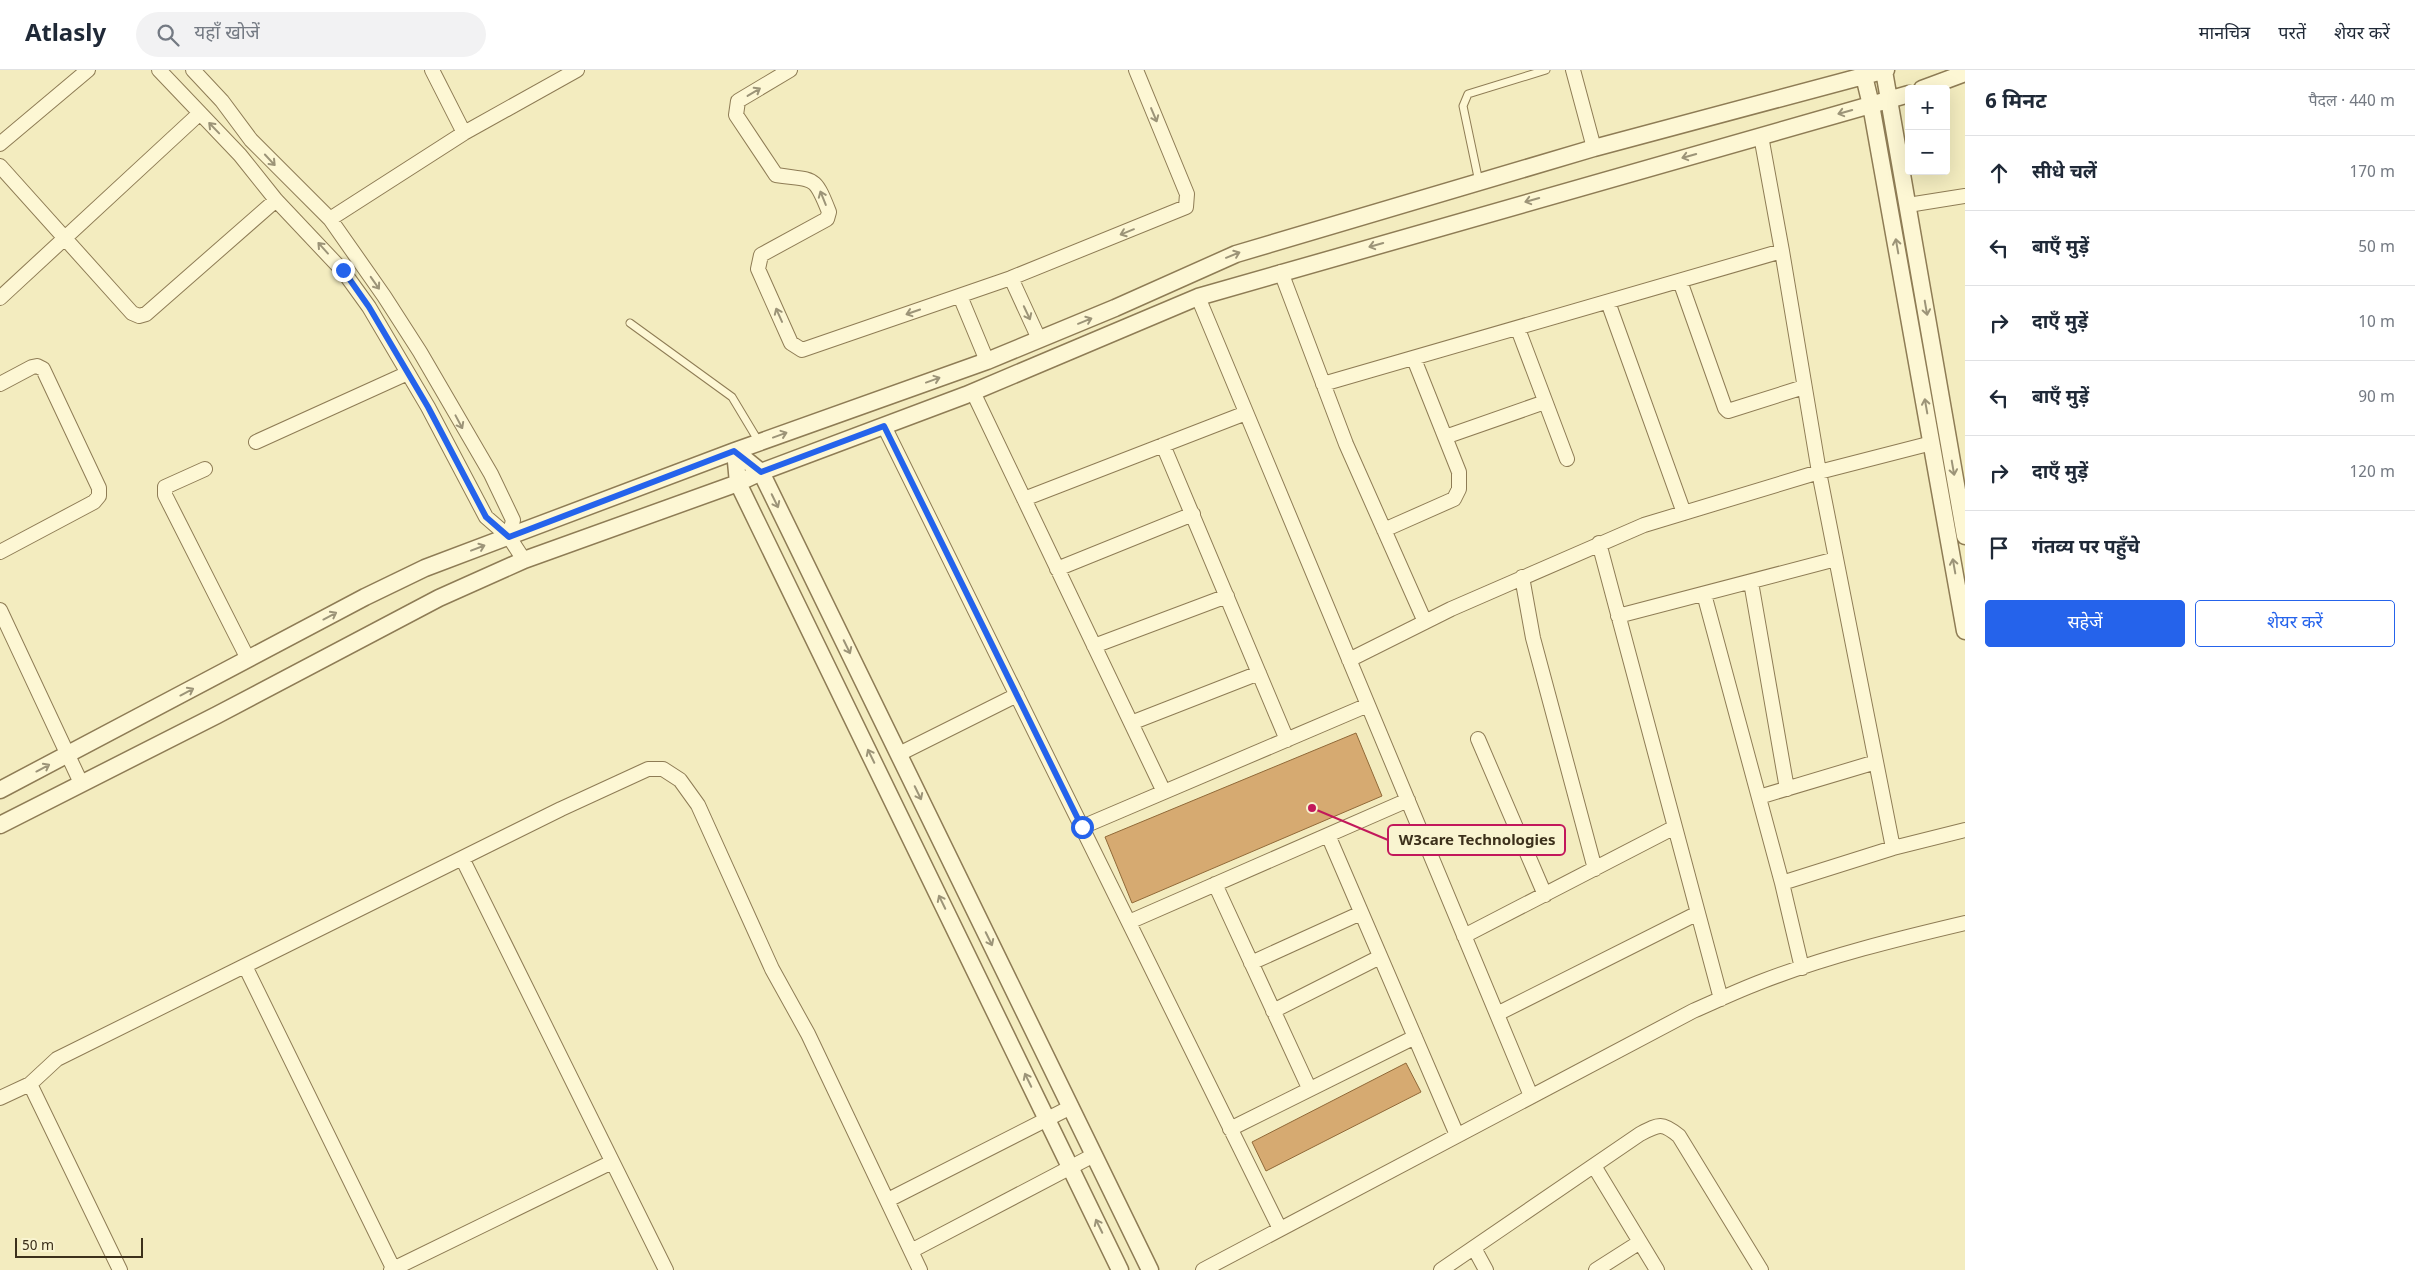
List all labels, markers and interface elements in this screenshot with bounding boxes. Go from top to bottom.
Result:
search box [136,12,486,57]
text: Atlasly [25,19,106,51]
icon: search [154,21,182,49]
text: यहाँ खोजें [194,22,260,47]
text: मानचित्र [2199,23,2250,46]
text: परतें [2278,23,2306,46]
text: शेयर करें [2334,23,2390,46]
map controls [1905,85,1950,175]
button: + [1905,85,1950,130]
one-way arrow [746,86,760,96]
text: 6 मिनट [1985,89,2046,117]
text: पैदल · 440 m [2308,92,2395,113]
one-way arrow [1150,107,1160,122]
one-way arrow [1838,108,1854,118]
one-way arrow [208,121,220,134]
button: − [1905,130,1950,175]
one-way arrow [1681,152,1697,162]
one-way arrow [264,154,276,167]
icon: ahead [1985,159,2013,187]
text: सीधे चलें [2032,161,2097,186]
text: 170 m [2349,163,2395,184]
one-way arrow [818,191,828,206]
one-way arrow [1525,196,1541,206]
one-way arrow [1119,228,1135,237]
icon: left [1985,234,2013,262]
text: बाएँ मुड़ें [2032,236,2089,261]
text: 50 m [2358,238,2395,259]
one-way arrow [1891,239,1901,255]
one-way arrow [1369,240,1385,250]
one-way arrow [317,241,329,254]
one-way arrow [1225,250,1240,259]
route end [332,259,355,282]
one-way arrow [370,276,380,290]
one-way arrow [1921,300,1931,316]
one-way arrow [1022,305,1032,320]
one-way arrow [773,308,783,323]
one-way arrow [906,308,922,317]
icon: right [1985,309,2013,337]
text: दाएँ मुड़ें [2032,311,2088,336]
text: 10 m [2358,313,2395,334]
one-way arrow [1077,315,1092,325]
one-way arrow [925,375,941,384]
icon: left [1985,384,2013,412]
text: बाएँ मुड़ें [2032,386,2089,411]
text: 90 m [2358,388,2395,409]
one-way arrow [1920,398,1930,414]
one-way arrow [455,414,465,428]
one-way arrow [772,430,788,439]
icon: right [1985,459,2013,487]
one-way arrow [1949,460,1959,476]
text: दाएँ मुड़ें [2032,461,2088,486]
text: 120 m [2349,463,2395,484]
one-way arrow [771,493,781,508]
icon: arrive [1985,534,2013,562]
text: गंतव्य पर पहुँचे [2032,536,2140,561]
one-way arrow [470,543,485,552]
one-way arrow [1948,559,1958,575]
button: सहेजें [1985,600,2185,647]
button: शेयर करें [2195,600,2395,647]
one-way arrow [323,611,338,621]
one-way arrow [842,639,852,654]
one-way arrow [179,687,194,696]
one-way arrow [866,749,875,764]
one-way arrow [35,763,50,772]
one-way arrow [913,786,923,801]
route start [1071,816,1094,839]
callout: W3care Technologies [1388,825,1565,855]
text: W3care Technologies [1399,832,1555,851]
one-way arrow [937,895,946,910]
one-way arrow [984,932,994,947]
one-way arrow [1023,1073,1033,1088]
one-way arrow [1094,1219,1103,1234]
scale bar [15,1235,142,1258]
text: 50 m [22,1237,54,1256]

